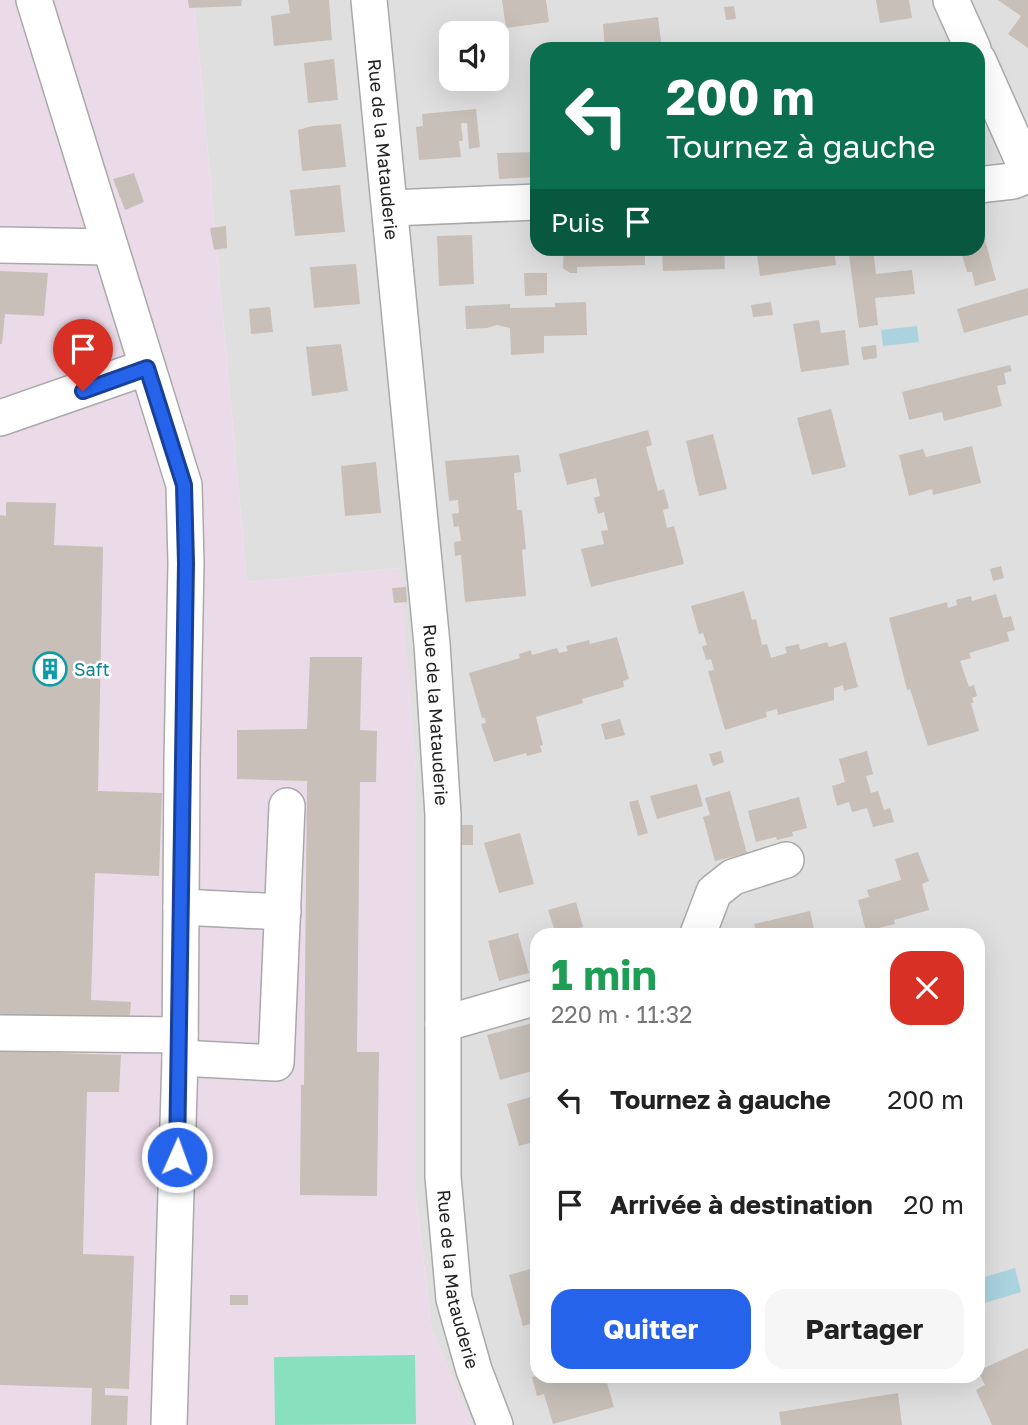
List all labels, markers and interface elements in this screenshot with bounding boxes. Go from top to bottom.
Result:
map controls [439,21,509,91]
button: sound [439,21,509,91]
street label: Rue de la Matauderie [364,58,403,241]
text: 200 m [666,67,815,126]
icon: left [551,70,642,161]
text: Tournez à gauche [666,127,935,165]
icon: arrive [619,203,657,241]
text: Puis [551,207,605,238]
pin [53,319,113,391]
icon: arrive [64,330,102,368]
street label: Rue de la Matauderie [419,623,453,806]
building icon: Saft [31,650,69,688]
place label: Saft [74,658,110,680]
text: 1 min [551,949,657,999]
button: close [890,951,964,1025]
text: 220 m · 11:32 [551,1000,692,1028]
icon: left [551,1081,589,1119]
text: Tournez à gauche [610,1084,831,1115]
text: 200 m [887,1084,964,1115]
position arrow [140,1120,214,1194]
icon: arrive [551,1186,589,1224]
street label: Rue de la Matauderie [433,1189,484,1371]
text: Arrivée à destination [610,1189,873,1220]
text: 20 m [903,1189,964,1220]
button: Quitter [551,1289,751,1369]
button: Partager [765,1289,964,1369]

